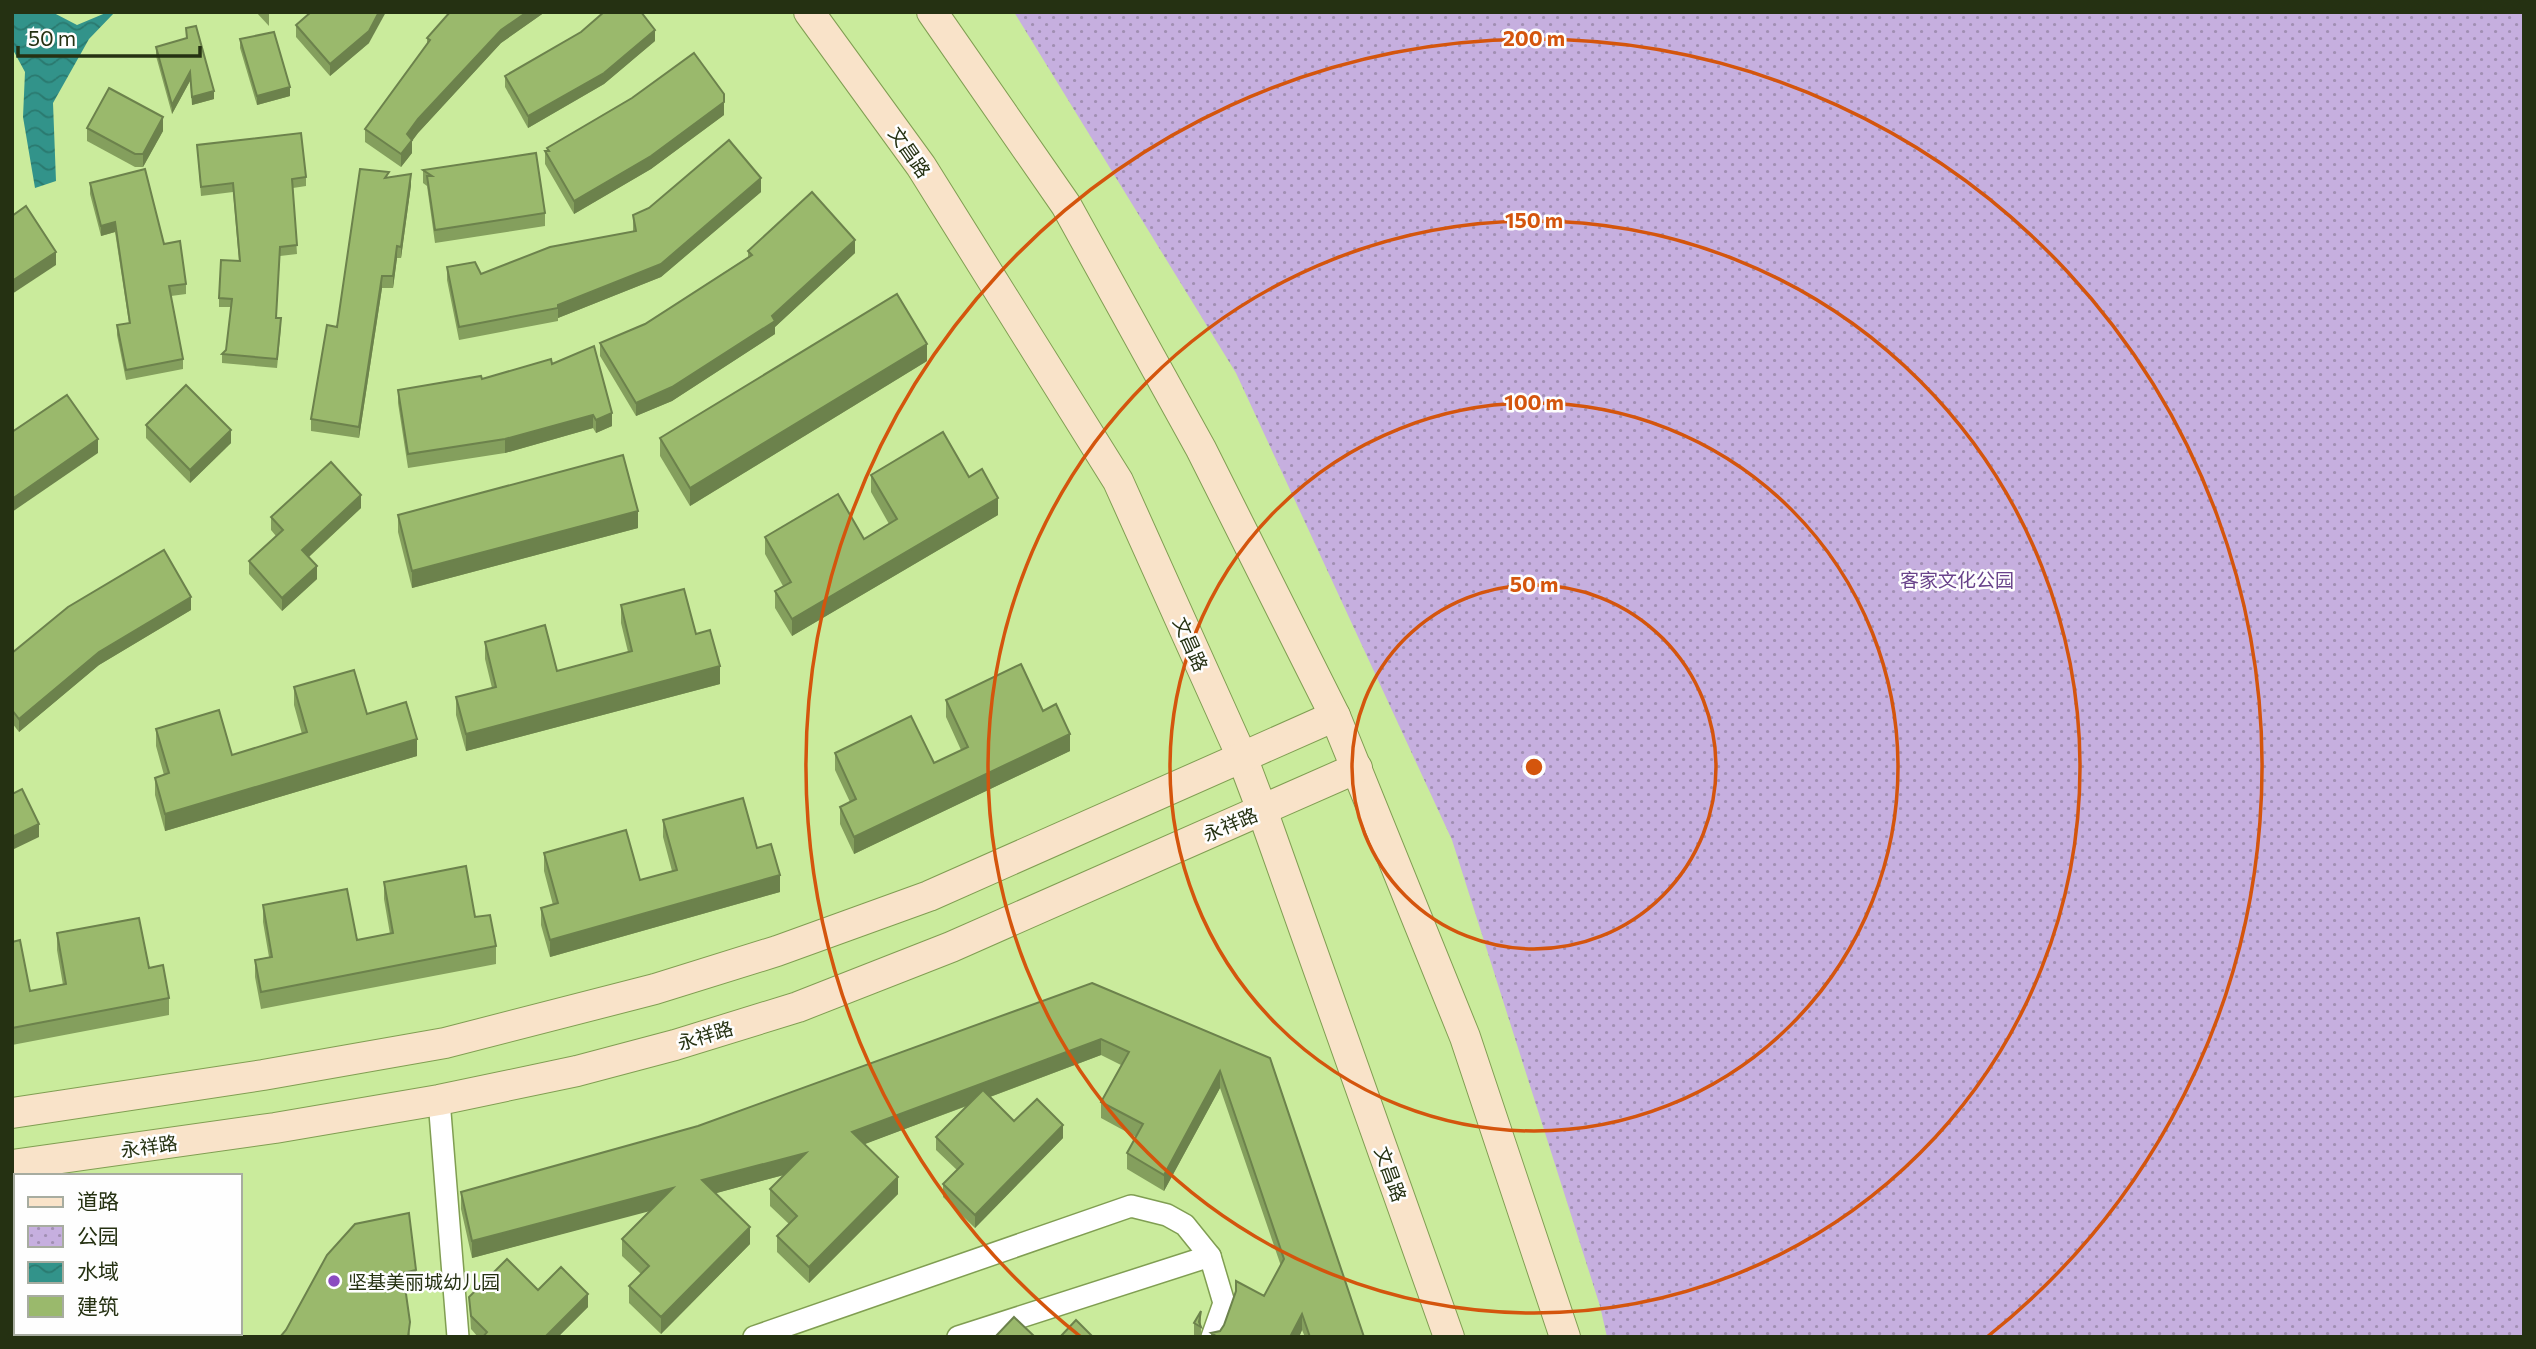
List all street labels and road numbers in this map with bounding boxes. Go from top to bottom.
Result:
street label: 文昌路 [884,122,936,182]
street label: 文昌路 [1169,613,1213,675]
street label: 永祥路 [1199,802,1261,846]
street label: 永祥路 [674,1016,736,1054]
street label: 永祥路 [119,1131,179,1161]
street label: 文昌路 [1370,1143,1412,1205]

